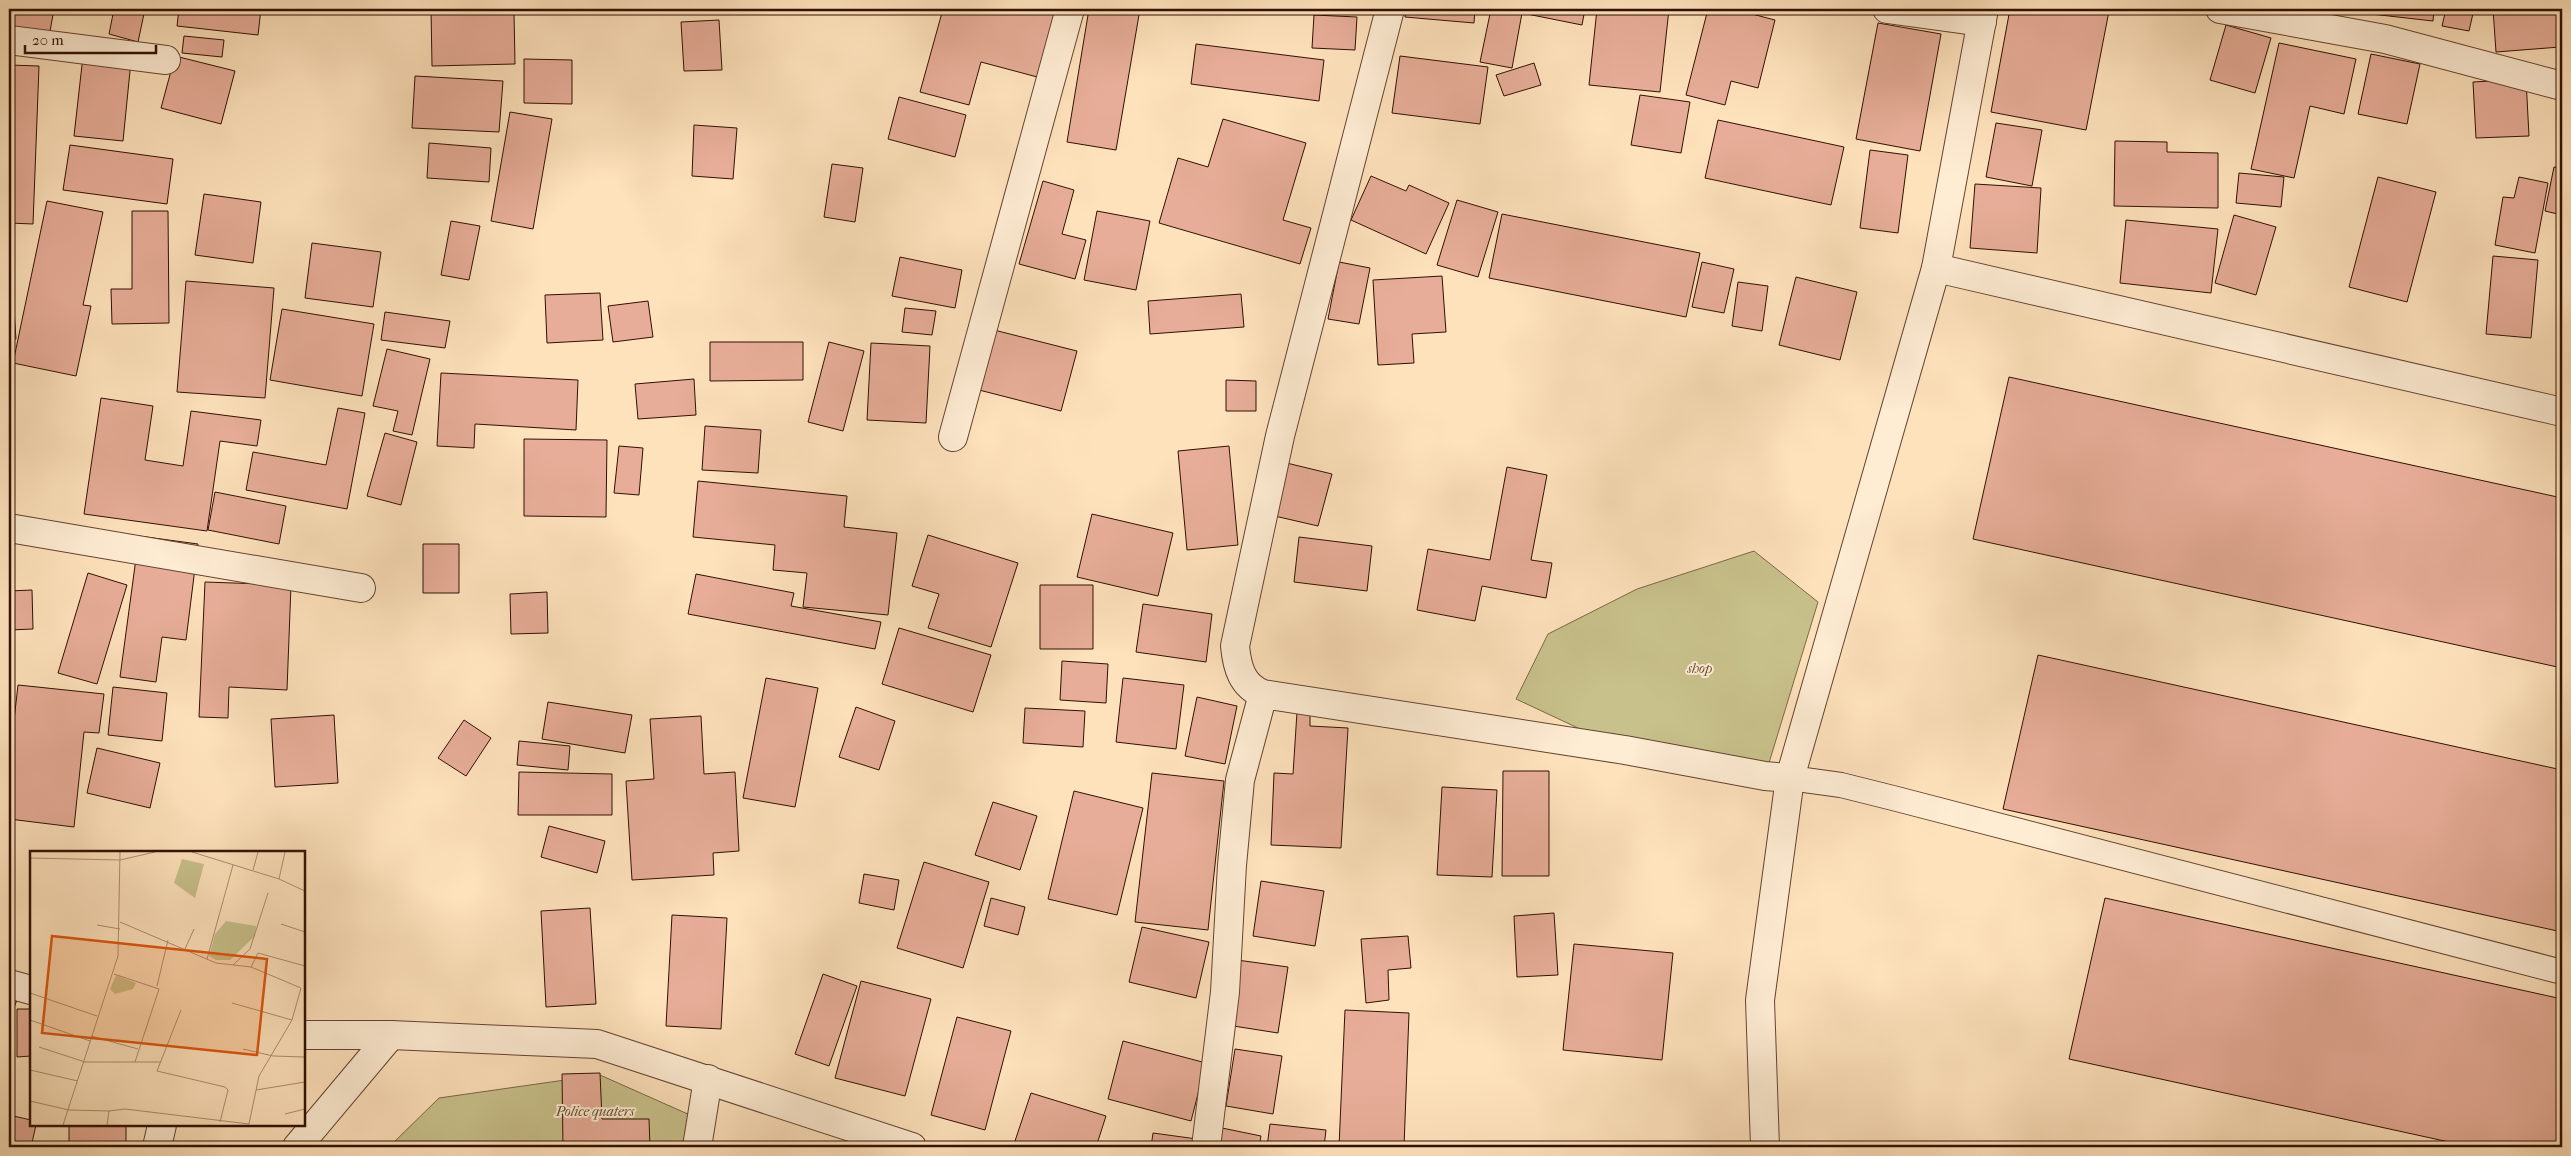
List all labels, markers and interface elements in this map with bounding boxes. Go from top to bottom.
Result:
scale bar [25,22,156,54]
text: 20 m [32,31,64,49]
park label: shop [1687,660,1712,677]
inset map [30,851,305,1126]
park label: Police quaters [555,1103,635,1120]

